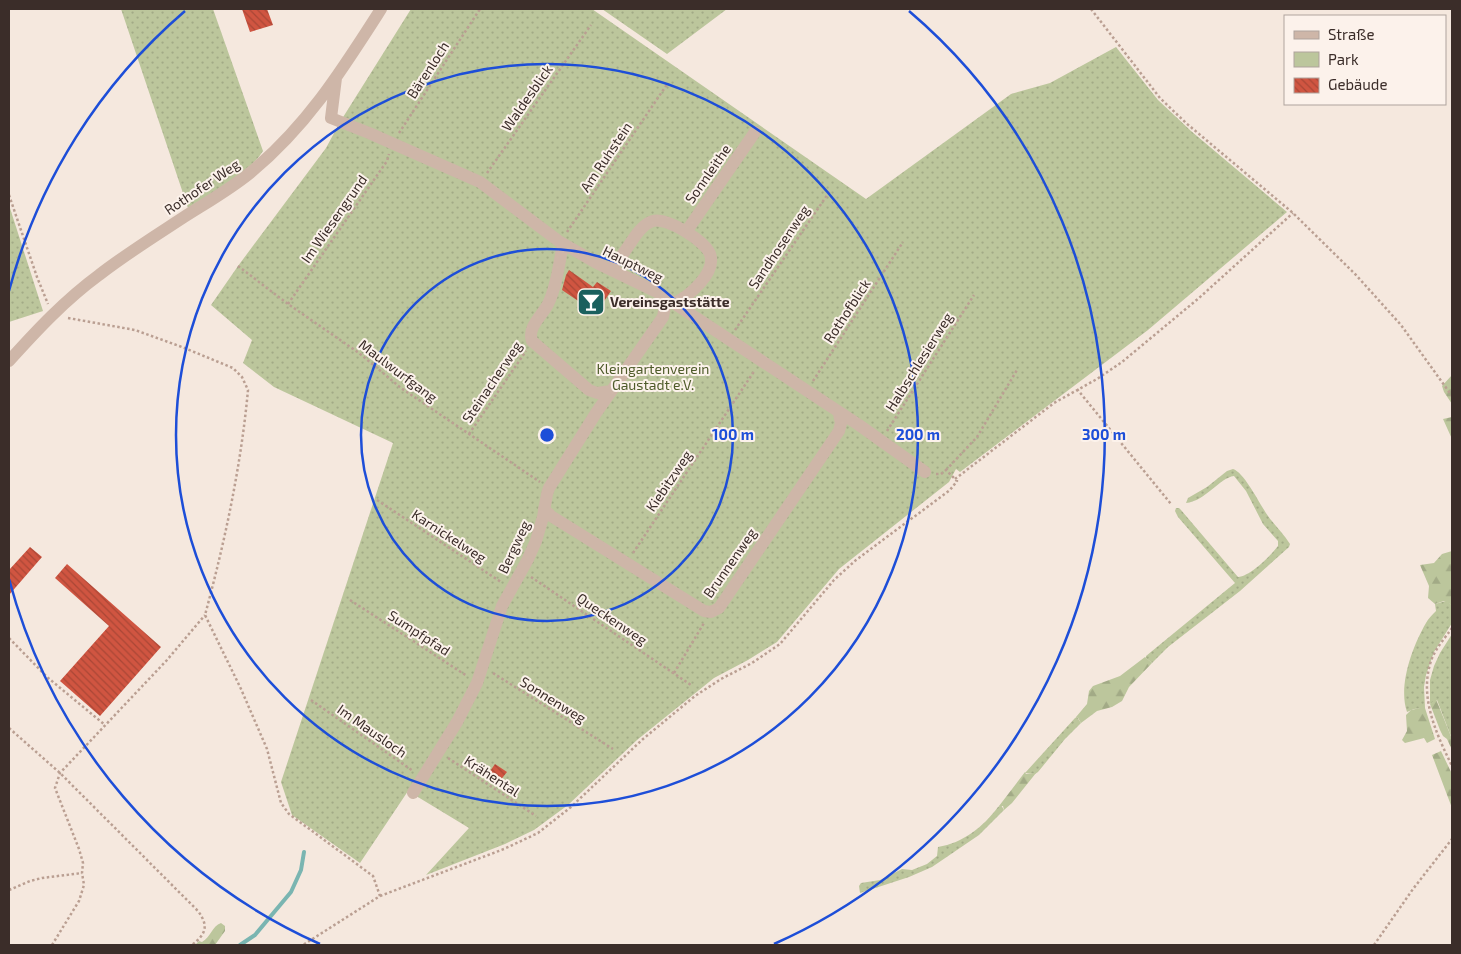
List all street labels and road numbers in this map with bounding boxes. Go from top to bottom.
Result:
street label: Bärenloch [403,38,452,101]
street label: Waldesblick [497,61,556,134]
street label: Am Ruhstein [576,119,635,195]
street label: Sonnleithe [681,141,734,207]
street label: Rothofer Weg [161,155,243,218]
street label: Im Wiesengrund [297,171,370,266]
street label: Sandhosenweg [744,201,813,292]
street label: Hauptweg [600,242,666,286]
street label: Rothofblick [820,276,874,346]
street label: Halbschlesierweg [881,309,956,414]
street label: Maulwurfgang [356,336,441,406]
street label: Steinacherweg [458,337,525,426]
street label: Kiebitzweg [642,447,695,514]
street label: Karnickelweg [409,505,490,566]
street label: Bergweg [494,517,533,576]
street label: Brunnenweg [699,525,760,601]
street label: Queckenweg [574,589,651,648]
street label: Sumpfpfad [385,606,454,659]
street label: Sonnenweg [517,673,590,727]
street label: Im Mausloch [334,700,410,761]
street label: Krähental [461,751,524,800]

